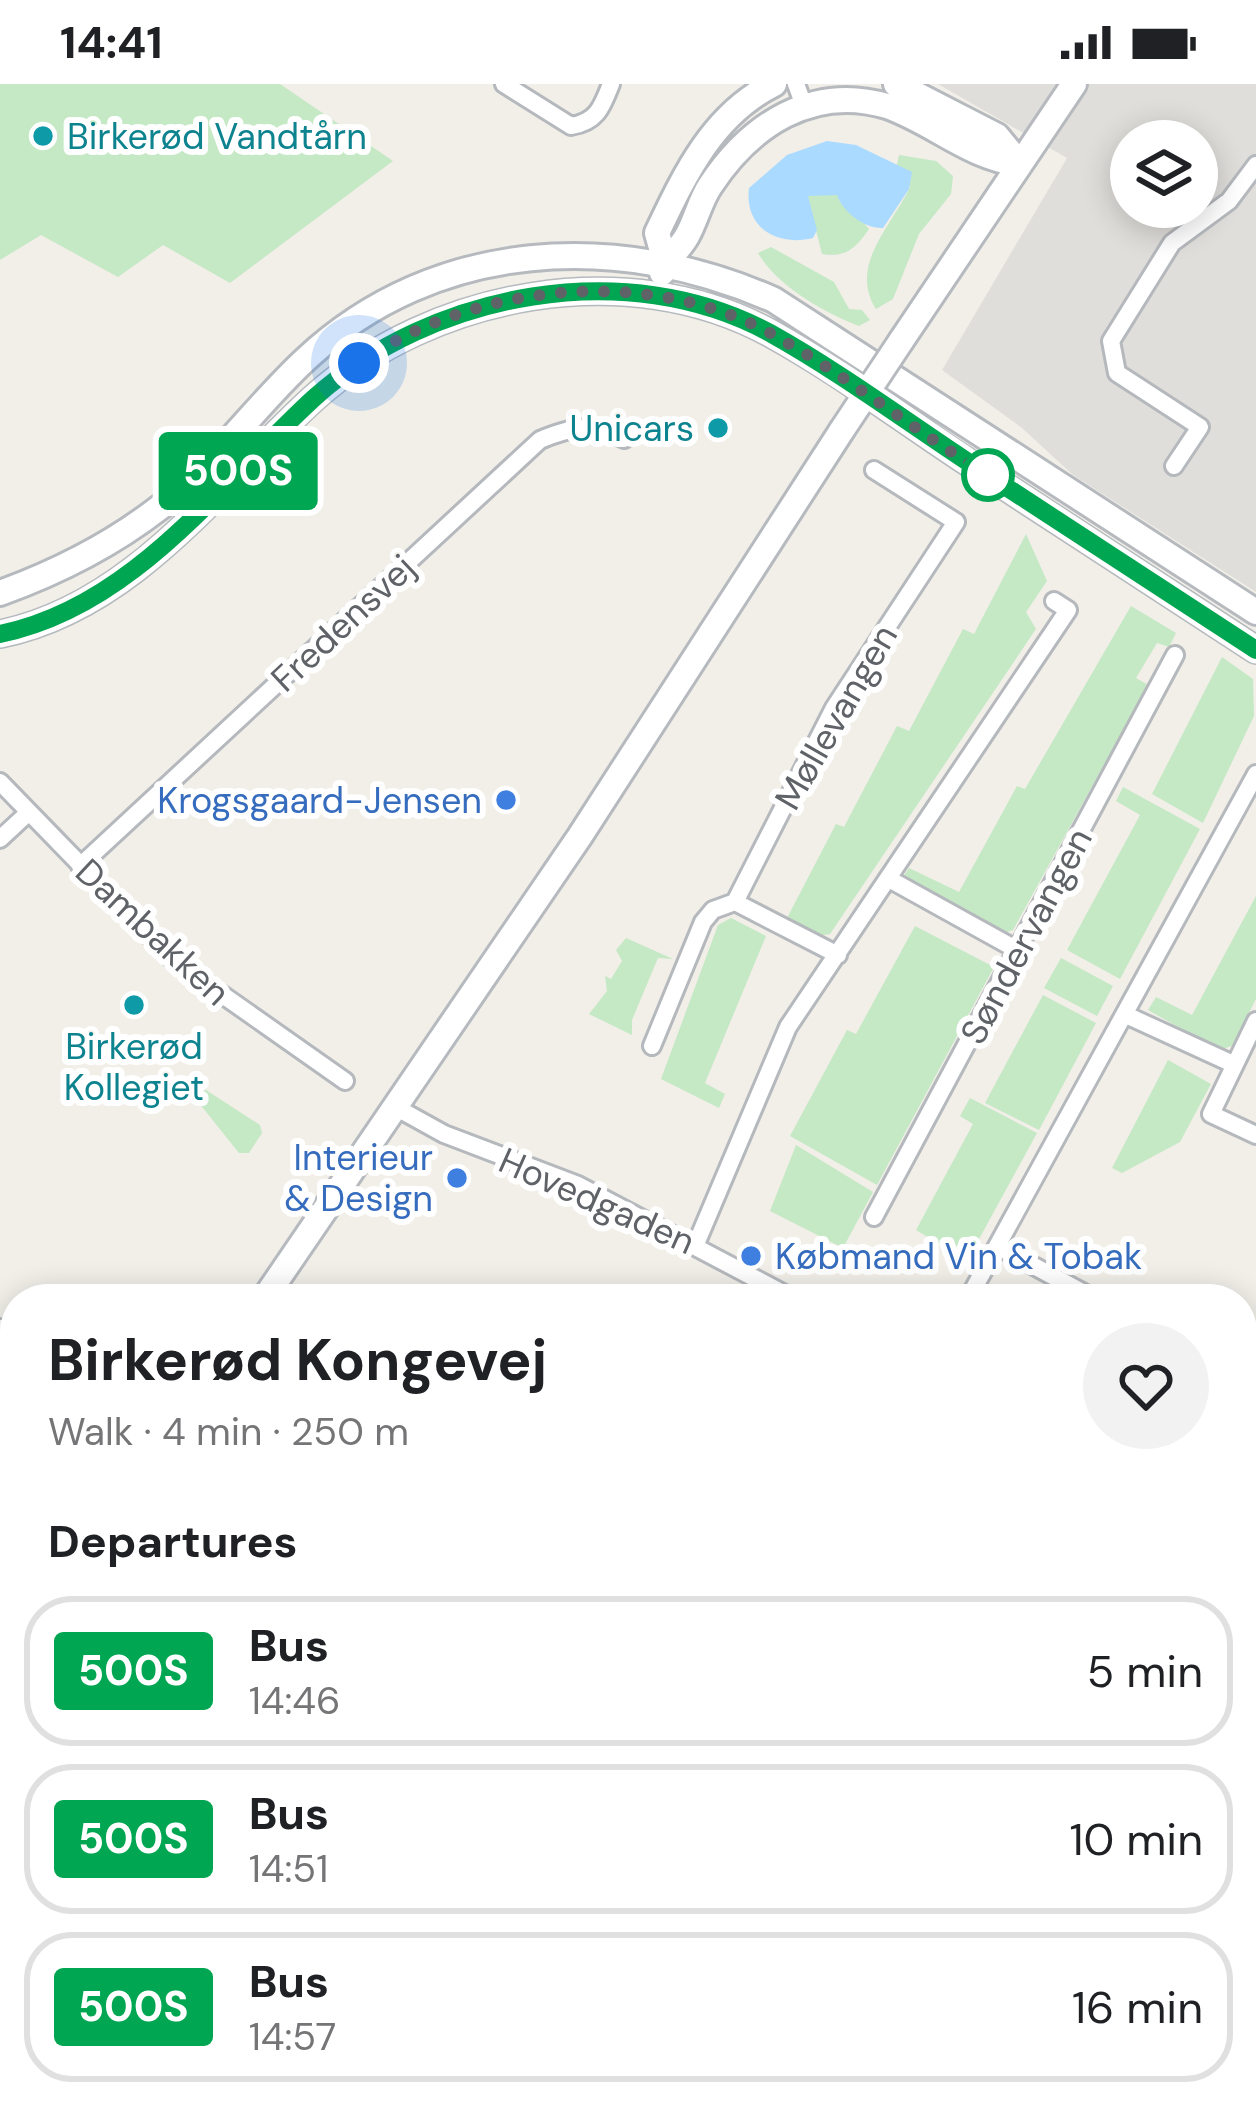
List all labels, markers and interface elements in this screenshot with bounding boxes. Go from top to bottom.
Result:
text: 14:41 [60,13,163,72]
place label: Birkerød Vandtårn [67,113,367,160]
map controls [1110,120,1218,228]
button: layers [1110,120,1218,228]
marker: Birkerød Vandtårn [30,123,56,149]
your location [329,333,389,393]
place label: Unicars [570,405,694,452]
marker: Unicars [705,415,731,441]
line badge: 500S [154,432,322,510]
text: 500S [183,443,293,498]
unlabelled marker [963,450,1013,500]
street label: Fredensvej [261,544,425,702]
street label: Møllevangen [764,616,908,818]
place label: Krogsgaard-Jensen [157,777,482,824]
marker: Krogsgaard-Jensen [493,787,519,813]
street label: Søndervangen [949,820,1103,1052]
street label: Dambakken [66,848,240,1016]
marker: Birkerød Kollegiet [121,992,147,1018]
place label: Birkerød Kollegiet [64,1023,204,1111]
place label: Interieur & Design [284,1134,433,1222]
street label: Hovedgaden [492,1137,702,1265]
marker: Interieur & Design [444,1165,470,1191]
place label: Købmand Vin & Tobak [775,1233,1142,1280]
marker: Købmand Vin & Tobak [738,1243,764,1269]
text: Birkerød Kongevej [48,1323,547,1398]
button: heart [1083,1323,1209,1449]
text: Walk · 4 min · 250 m [48,1406,409,1457]
text: Departures [48,1512,297,1571]
text: Bus [249,1616,329,1675]
text: 5 min [1087,1642,1203,1701]
text: 500S [78,1643,189,1698]
text: 14:46 [249,1675,341,1726]
text: Bus [249,1784,329,1843]
text: 10 min [1069,1810,1203,1869]
text: 500S [78,1811,189,1866]
text: 14:51 [249,1843,328,1894]
text: Bus [249,1952,329,2011]
text: 16 min [1072,1978,1203,2037]
text: 500S [78,1979,189,2034]
text: 14:57 [249,2011,336,2062]

